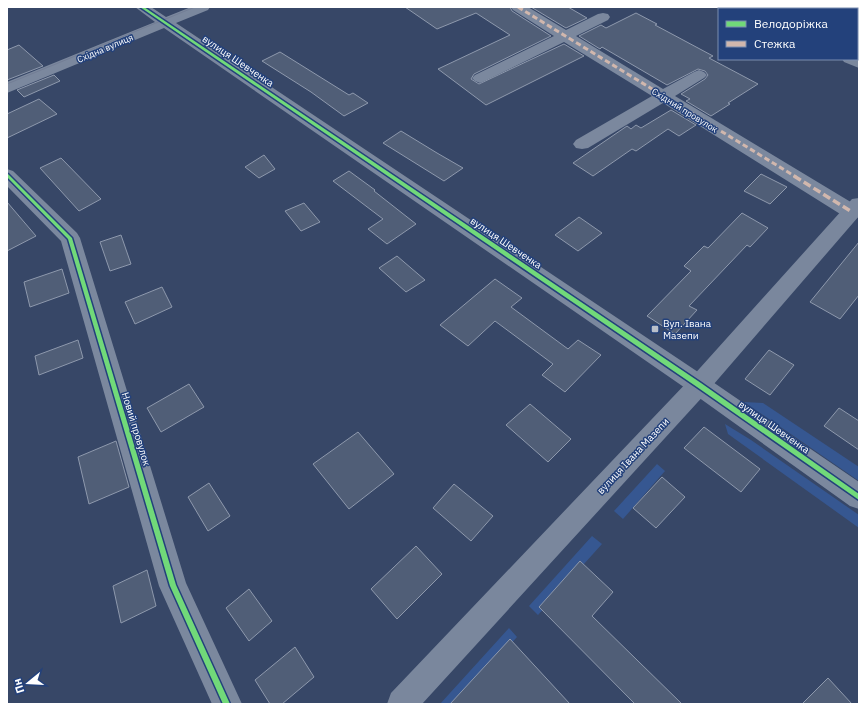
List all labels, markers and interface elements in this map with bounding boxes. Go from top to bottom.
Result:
legend [718,8,858,60]
text: Велодоріжка [754,16,828,31]
street label: Східна вулиця [75,31,135,65]
street label: вулиця Шевченка [200,32,277,90]
text: Стежка [754,36,796,51]
street label: Східний провулок [650,85,720,135]
street label: вулиця Шевченка [468,214,545,272]
place label: Вул. Івана Мазепи [663,317,712,342]
marker: Вул. Івана Мазепи [650,324,660,334]
street label: Новий провулок [119,390,154,468]
street label: вулиця Шевченка [736,398,813,457]
street label: вулиця Івана Мазепи [594,415,672,497]
north arrow [8,663,48,703]
text: Пн [10,677,27,695]

